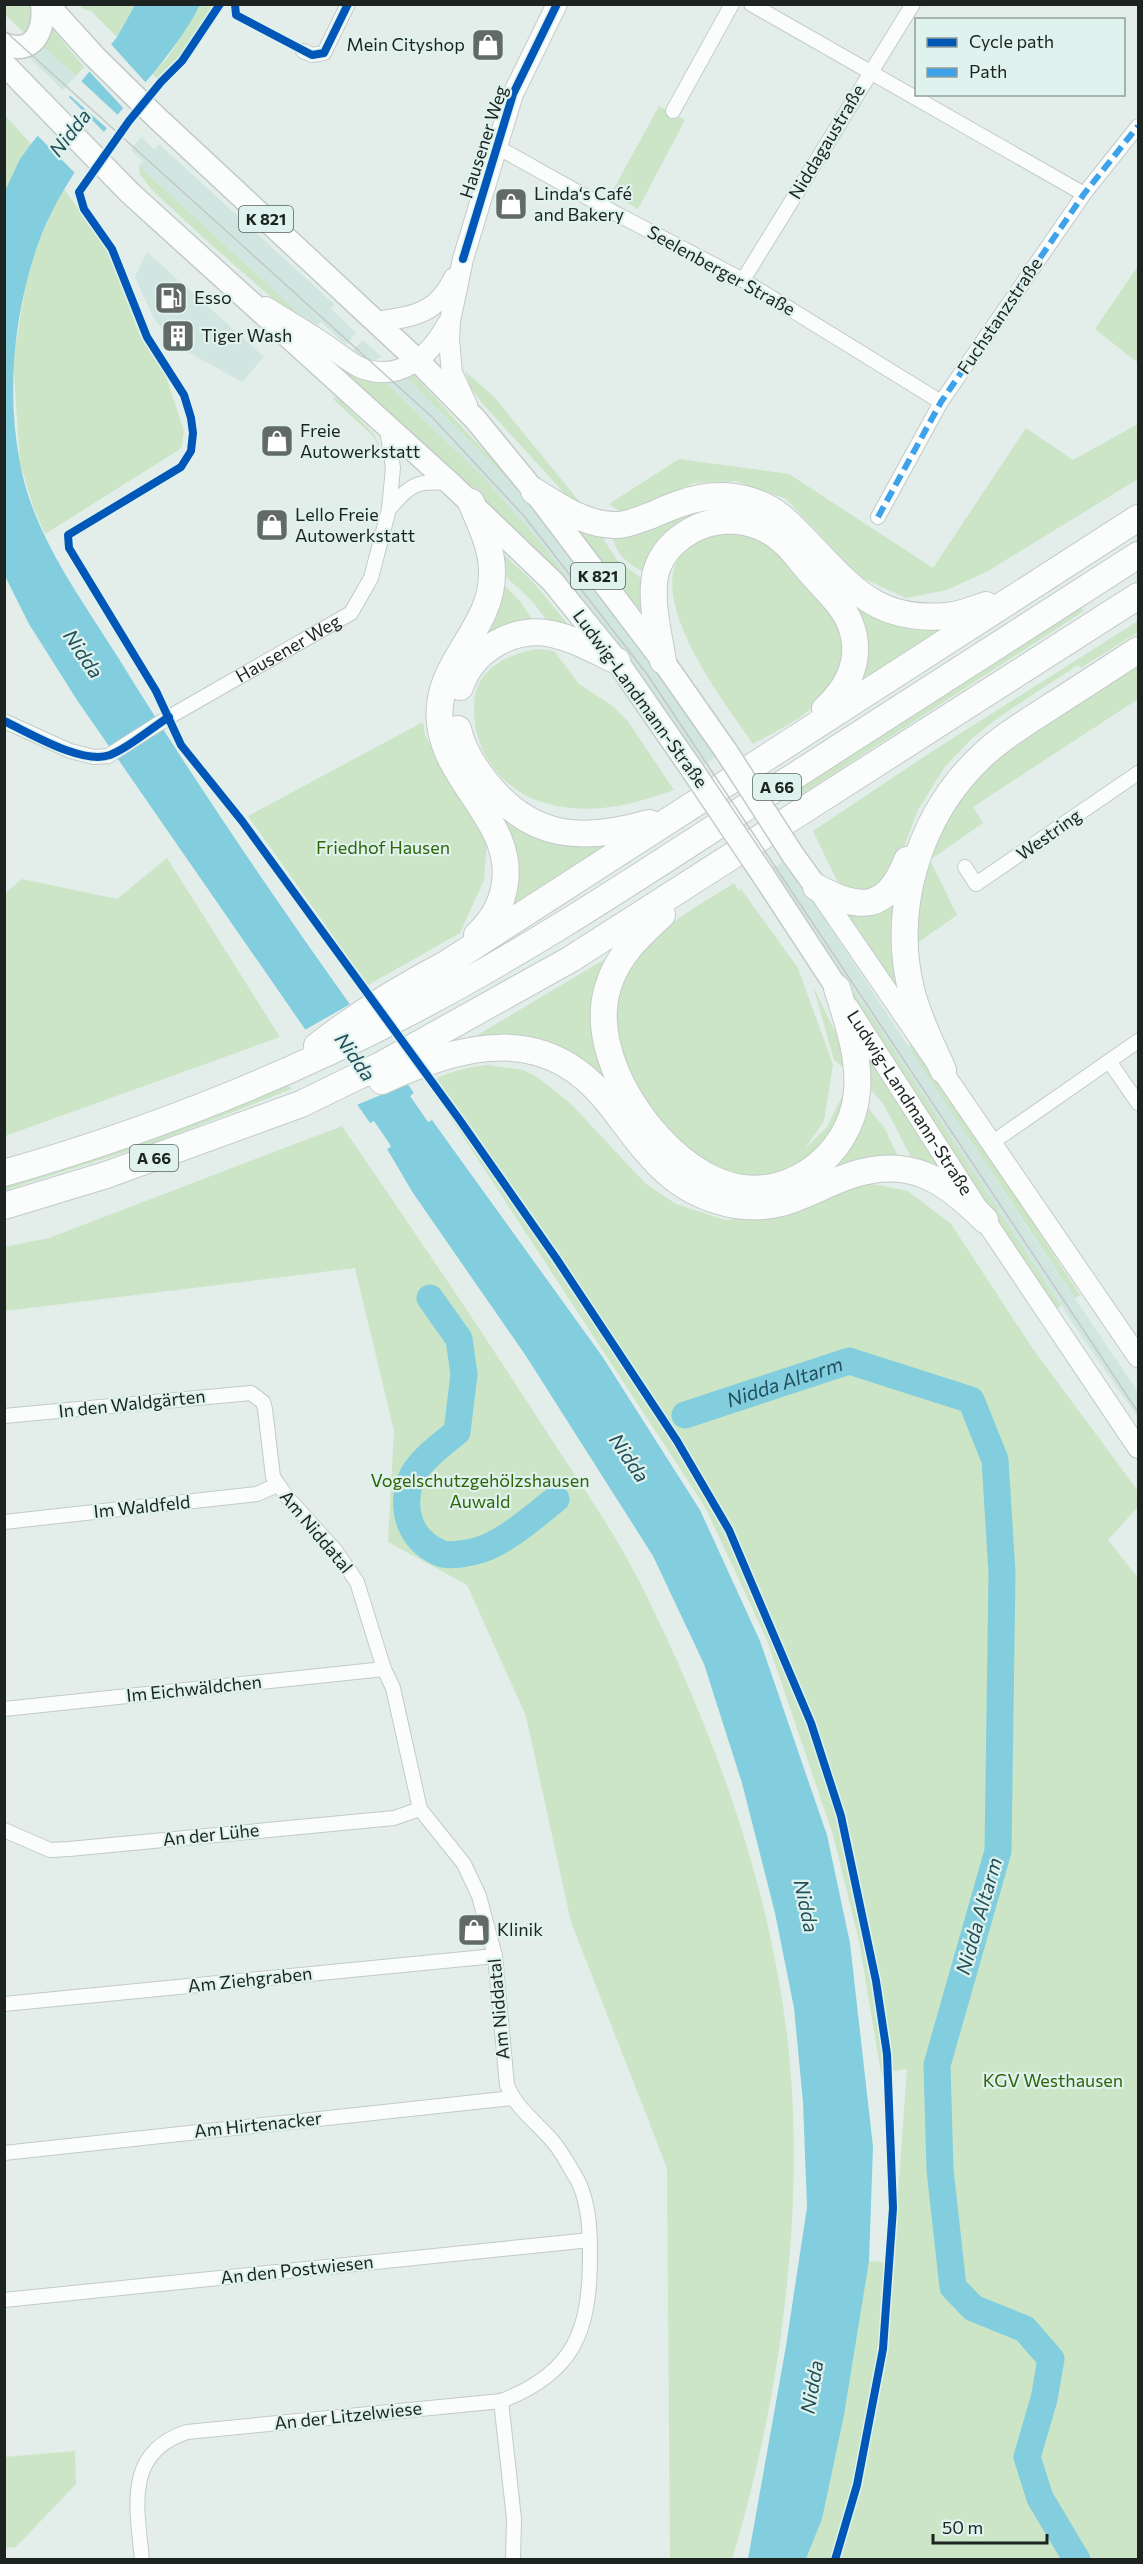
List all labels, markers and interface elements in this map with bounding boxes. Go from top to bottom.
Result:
legend [915,18,1125,96]
shop icon: Mein Cityshop [470,27,506,63]
text: Cycle path [969,30,1054,52]
place label: Mein Cityshop [346,33,465,55]
text: Path [969,60,1007,82]
street label: Niddagaustraße [783,80,869,203]
street label: Hausener Weg [454,82,512,201]
water label: Nidda [43,104,95,161]
place label: Linda‘s Café and Bakery [534,182,632,225]
shop icon: Linda‘s Café and Bakery [493,186,529,222]
road number: K 821 [239,206,293,232]
street label: Seelenberger Straße [644,220,799,320]
street label: Fuchstanzstraße [952,253,1046,378]
fuel station icon: Esso [153,280,189,316]
place label: Esso [194,286,232,308]
building icon: Tiger Wash [160,318,196,354]
place label: Tiger Wash [201,324,292,346]
place label: Freie Autowerkstatt [300,419,420,462]
shop icon: Freie Autowerkstatt [259,423,295,459]
place label: Lello Freie Autowerkstatt [295,503,415,546]
shop icon: Lello Freie Autowerkstatt [254,507,290,543]
road number: K 821 [571,563,625,589]
street label: Ludwig-Landmann-Straße [569,605,713,792]
street label: Hausener Weg [231,609,344,687]
water label: Nidda [59,624,109,682]
road number: A 66 [753,774,801,800]
street label: Westring [1012,804,1085,864]
park label: Friedhof Hausen [316,836,450,858]
street label: Ludwig-Landmann-Straße [843,1006,978,1199]
water label: Nidda [331,1028,381,1085]
road number: A 66 [130,1145,178,1171]
water label: Nidda Altarm [723,1351,846,1411]
street label: In den Waldgärten [57,1384,206,1422]
water label: Nidda [605,1428,655,1486]
park label: Vogelschutzgehölzshausen Auwald [371,1469,589,1512]
street label: Am Niddatal [276,1485,358,1577]
street label: Im Waldfeld [92,1490,191,1522]
street label: Im Eichwäldchen [125,1670,263,1706]
street label: An der Lühe [162,1818,260,1850]
water label: Nidda Altarm [950,1854,1006,1977]
water label: Nidda [790,1877,824,1935]
shop icon: Klinik [456,1912,492,1948]
place label: Klinik [497,1918,543,1940]
street label: Am Niddatal [483,1958,513,2061]
street label: Am Ziehgraben [187,1962,313,1996]
park label: KGV Westhausen [983,2069,1123,2091]
street label: Am Hirtenacker [193,2106,323,2142]
street label: An den Postwiesen [219,2250,374,2288]
water label: Nidda [795,2358,828,2415]
street label: An der Litzelwiese [273,2396,423,2434]
scale bar [933,2507,1047,2545]
text: 50 m [942,2516,983,2538]

